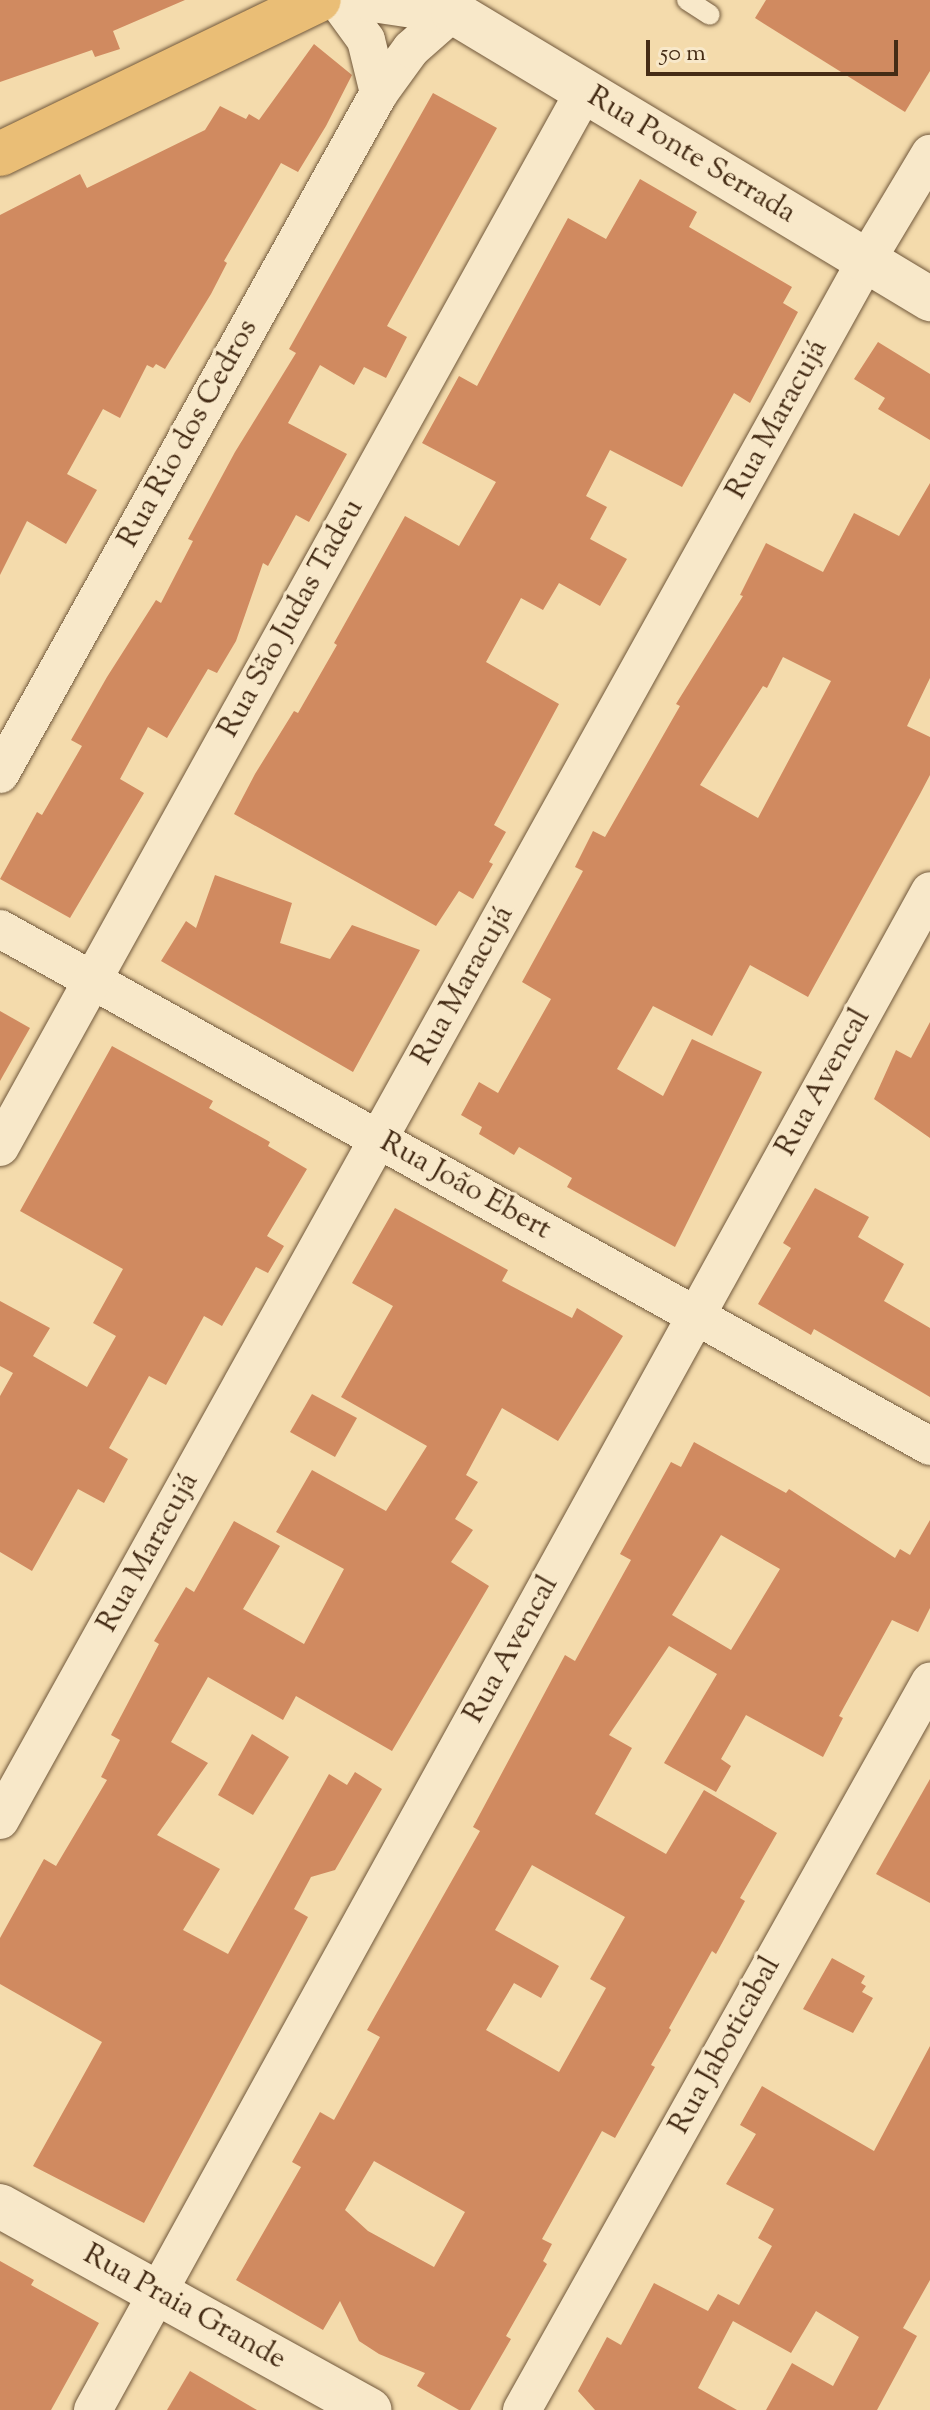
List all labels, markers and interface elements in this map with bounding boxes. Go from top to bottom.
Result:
scale bar [650,24,902,74]
text: 50 m [660,37,706,71]
street label: Rua Ponte Serrada [580,80,802,232]
street label: Rua Rio dos Cedros [111,314,267,554]
street label: Rua Maracujá [719,334,837,506]
street label: Rua São Judas Tadeu [212,494,372,744]
street label: Rua Maracujá [405,900,523,1072]
street label: Rua Avencal [769,1003,879,1163]
street label: Rua João Ebert [373,1125,557,1249]
street label: Rua Maracujá [90,1467,208,1639]
street label: Rua Avencal [457,1570,567,1730]
street label: Rua Jaboticabal [662,1951,790,2141]
street label: Rua Praia Grande [76,2237,292,2379]

